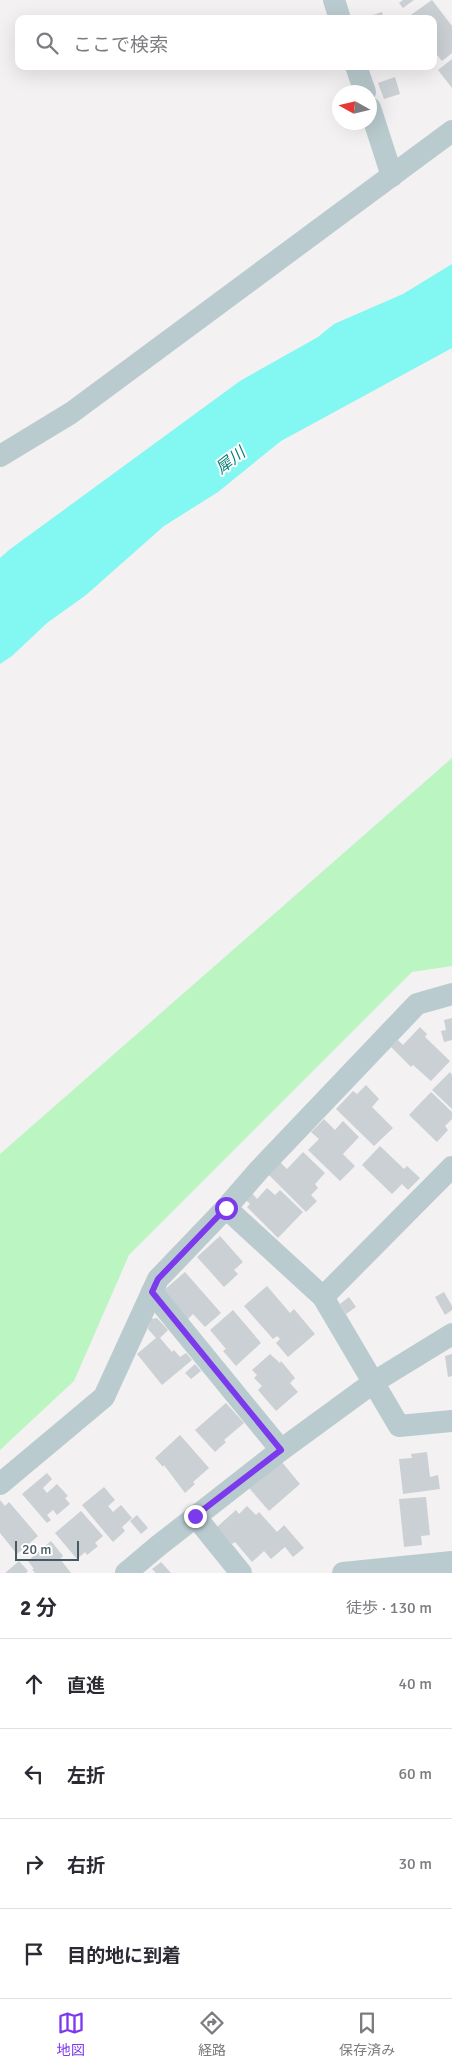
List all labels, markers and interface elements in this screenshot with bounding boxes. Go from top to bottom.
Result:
search box [15,15,437,70]
icon: search [33,29,61,57]
text: ここで検索 [73,33,168,57]
north arrow [332,85,377,130]
water label: 犀川 [212,442,251,479]
route start [215,1197,238,1220]
route end [184,1505,207,1528]
scale bar [15,1538,79,1561]
text: 20 m [22,1541,51,1558]
text: 2 分 [20,1595,57,1621]
text: 徒歩 · 130 m [346,1598,432,1618]
icon: ahead [20,1670,48,1698]
text: 直進 [67,1674,105,1698]
text: 40 m [398,1674,432,1694]
icon: left [20,1760,48,1788]
text: 左折 [67,1764,105,1788]
text: 60 m [398,1764,432,1784]
icon: right [20,1850,48,1878]
text: 右折 [67,1854,105,1878]
text: 30 m [398,1854,432,1874]
icon: arrive [20,1940,48,1968]
text: 目的地に到着 [67,1944,181,1968]
tab: 地図 [57,2009,85,2059]
tab: 経路 [198,2009,226,2059]
tab: 保存済み [339,2009,395,2059]

